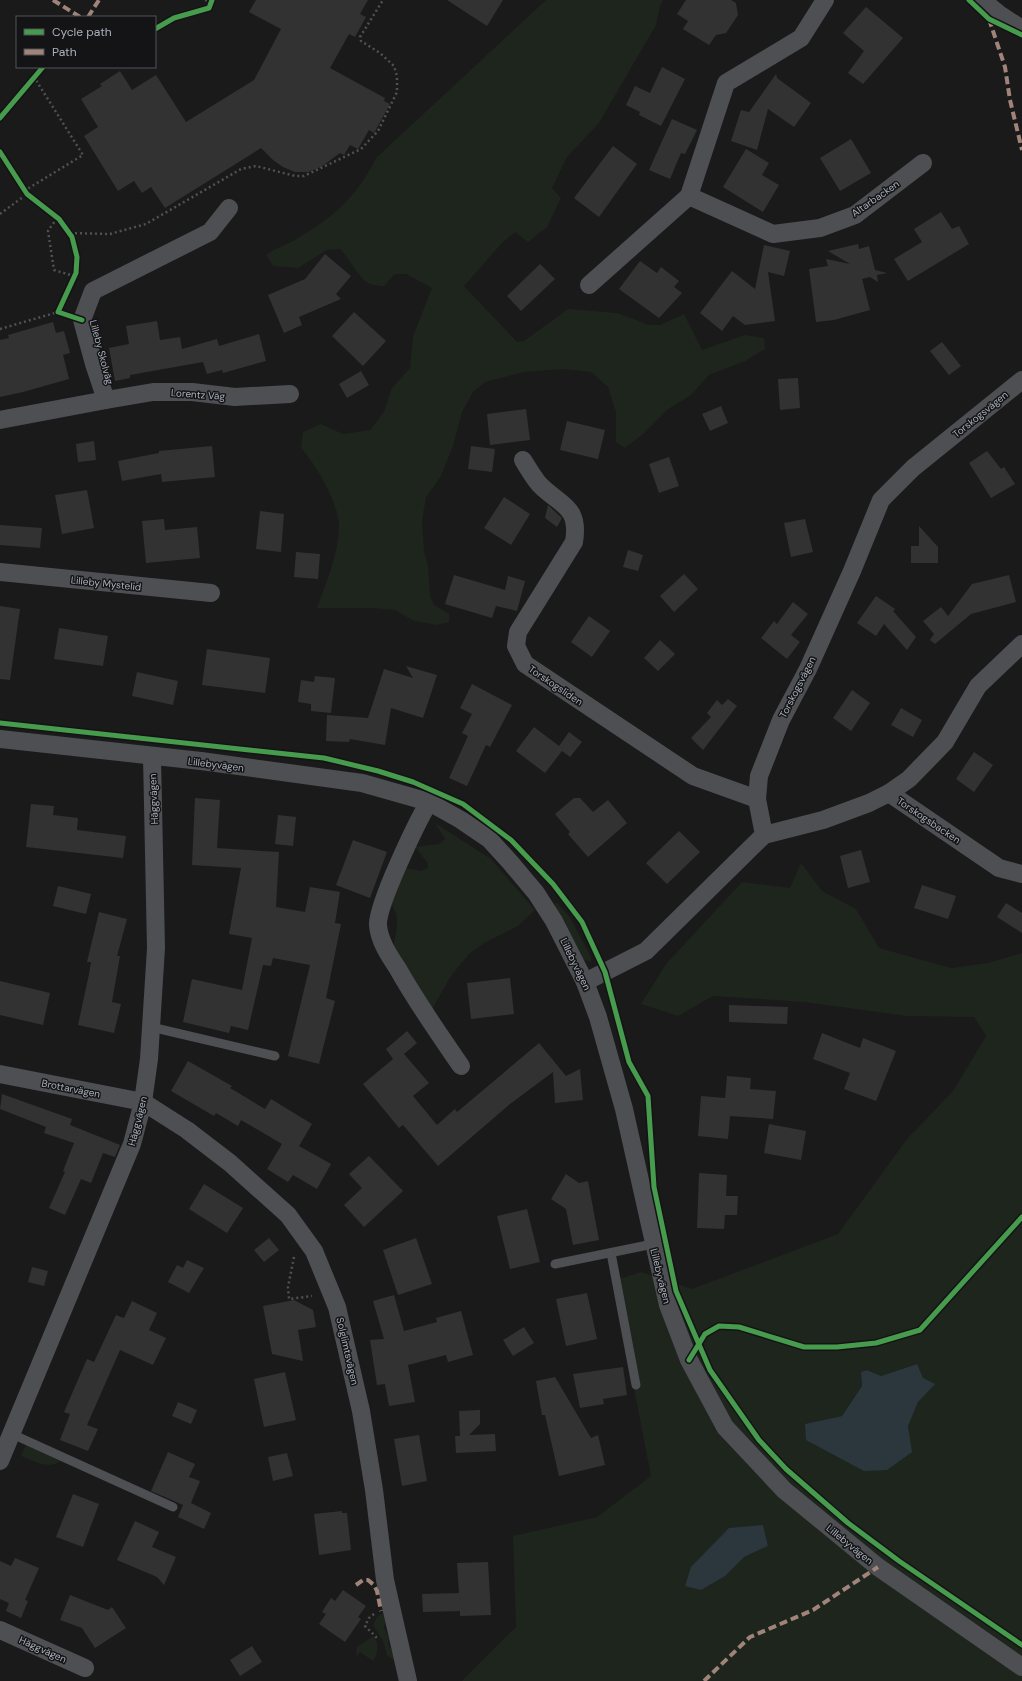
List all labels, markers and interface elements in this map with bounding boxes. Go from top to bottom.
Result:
legend [16,16,156,68]
text: Cycle path [52,24,112,40]
text: Path [52,44,77,60]
street label: Altarbacken [849,177,902,220]
street label: Lilleby Skolväg [87,318,117,386]
street label: Lorentz Väg [170,386,226,403]
street label: Torskogsvägen [950,388,1011,441]
street label: Lilleby Mystelid [70,573,142,594]
street label: Torskogsvägen [776,654,819,720]
street label: Torskogsliden [526,662,586,708]
street label: Lillebyvägen [187,755,245,774]
street label: Häggvägen [146,773,161,825]
street label: Torskogsbacken [894,794,963,847]
street label: Lillebyvägen [557,936,594,993]
street label: Brottarvägen [40,1076,102,1101]
street label: Häggvägen [125,1095,150,1147]
street label: Lillebyvägen [647,1247,674,1305]
street label: Solglimtsvägen [333,1316,362,1386]
street label: Lillebyvägen [824,1522,876,1567]
street label: Häggvägen [17,1633,69,1666]

